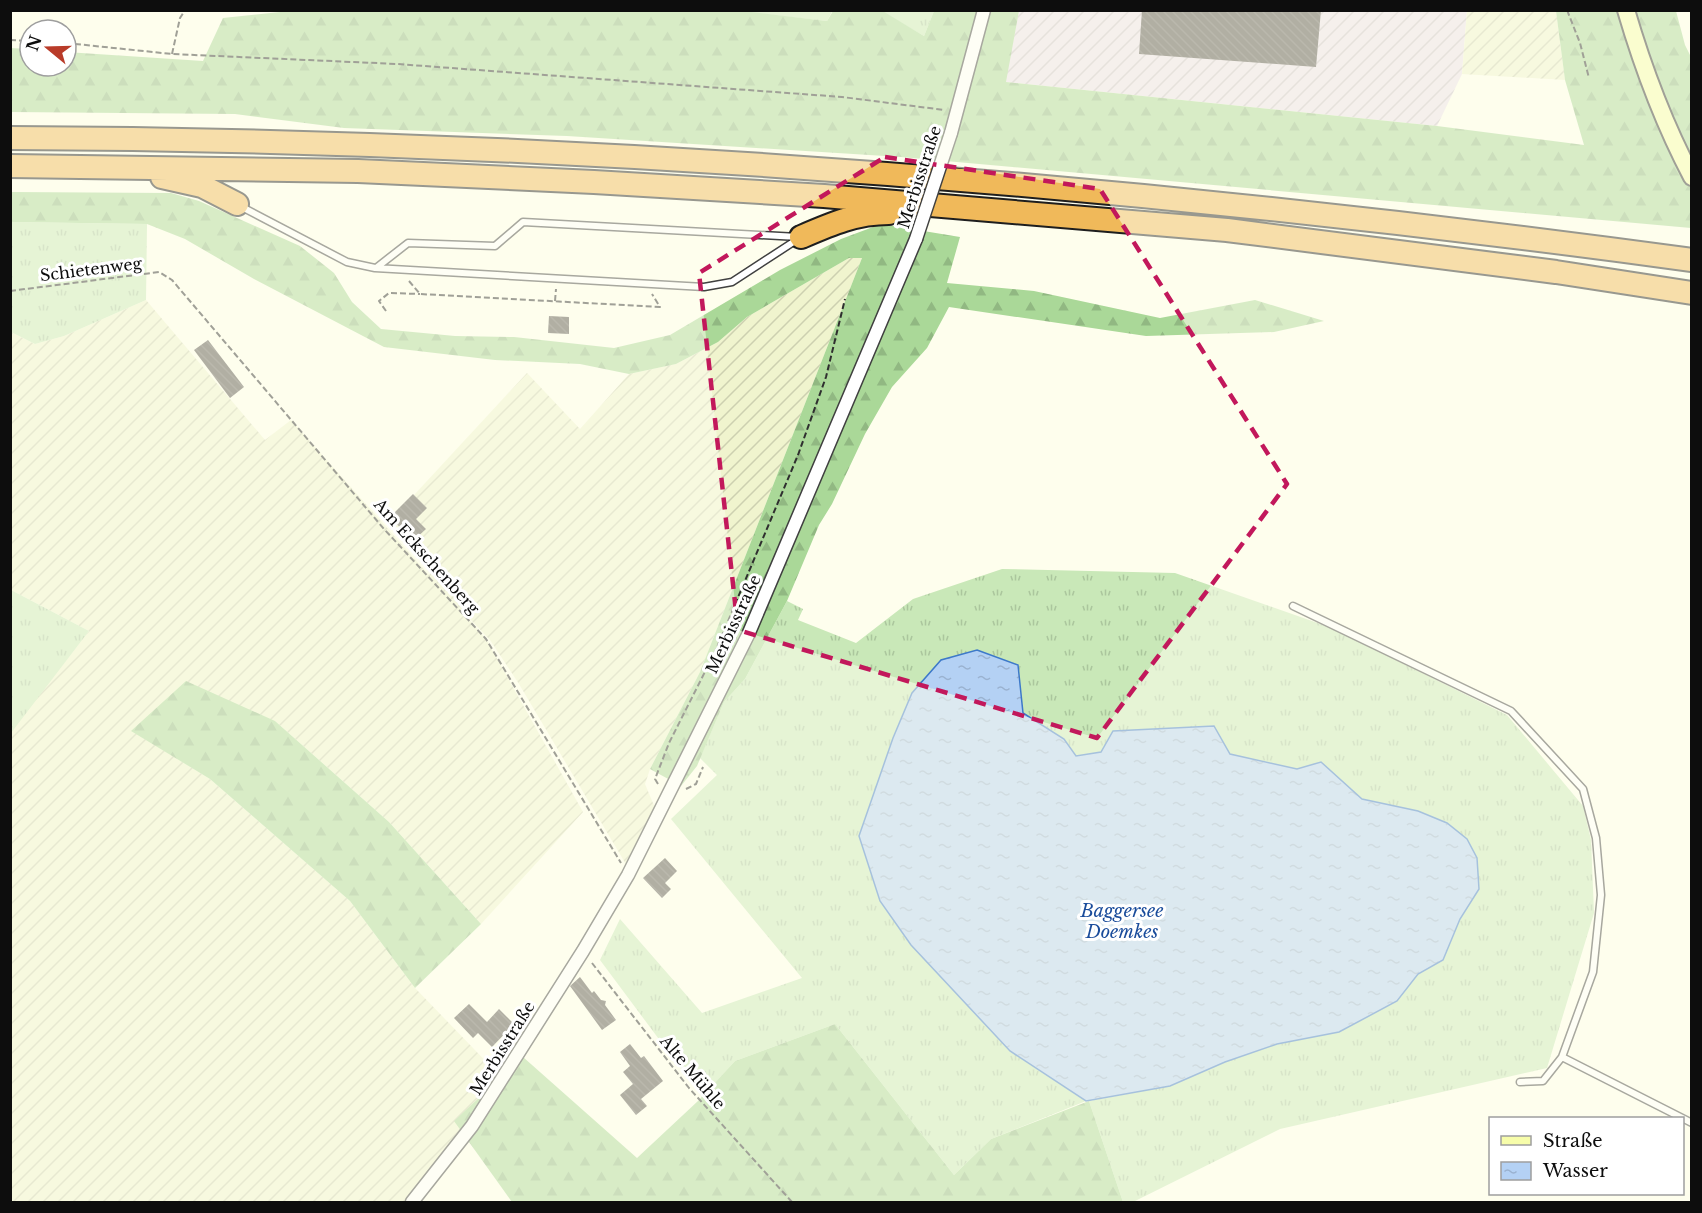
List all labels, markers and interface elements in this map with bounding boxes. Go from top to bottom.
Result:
north arrow [18,18,78,78]
text: N [22,33,46,53]
street label: Merbisstraße [893,123,945,231]
street label: Schietenweg [39,253,144,285]
street label: Am Eckschenberg [369,494,484,618]
street label: Merbisstraße [701,571,765,677]
water label: Baggersee Doemkes [1080,900,1163,943]
street label: Merbisstraße [465,997,539,1099]
street label: Alte Mühle [656,1030,730,1113]
legend [1489,1117,1684,1195]
text: Straße [1543,1130,1603,1152]
text: Wasser [1542,1160,1608,1182]

